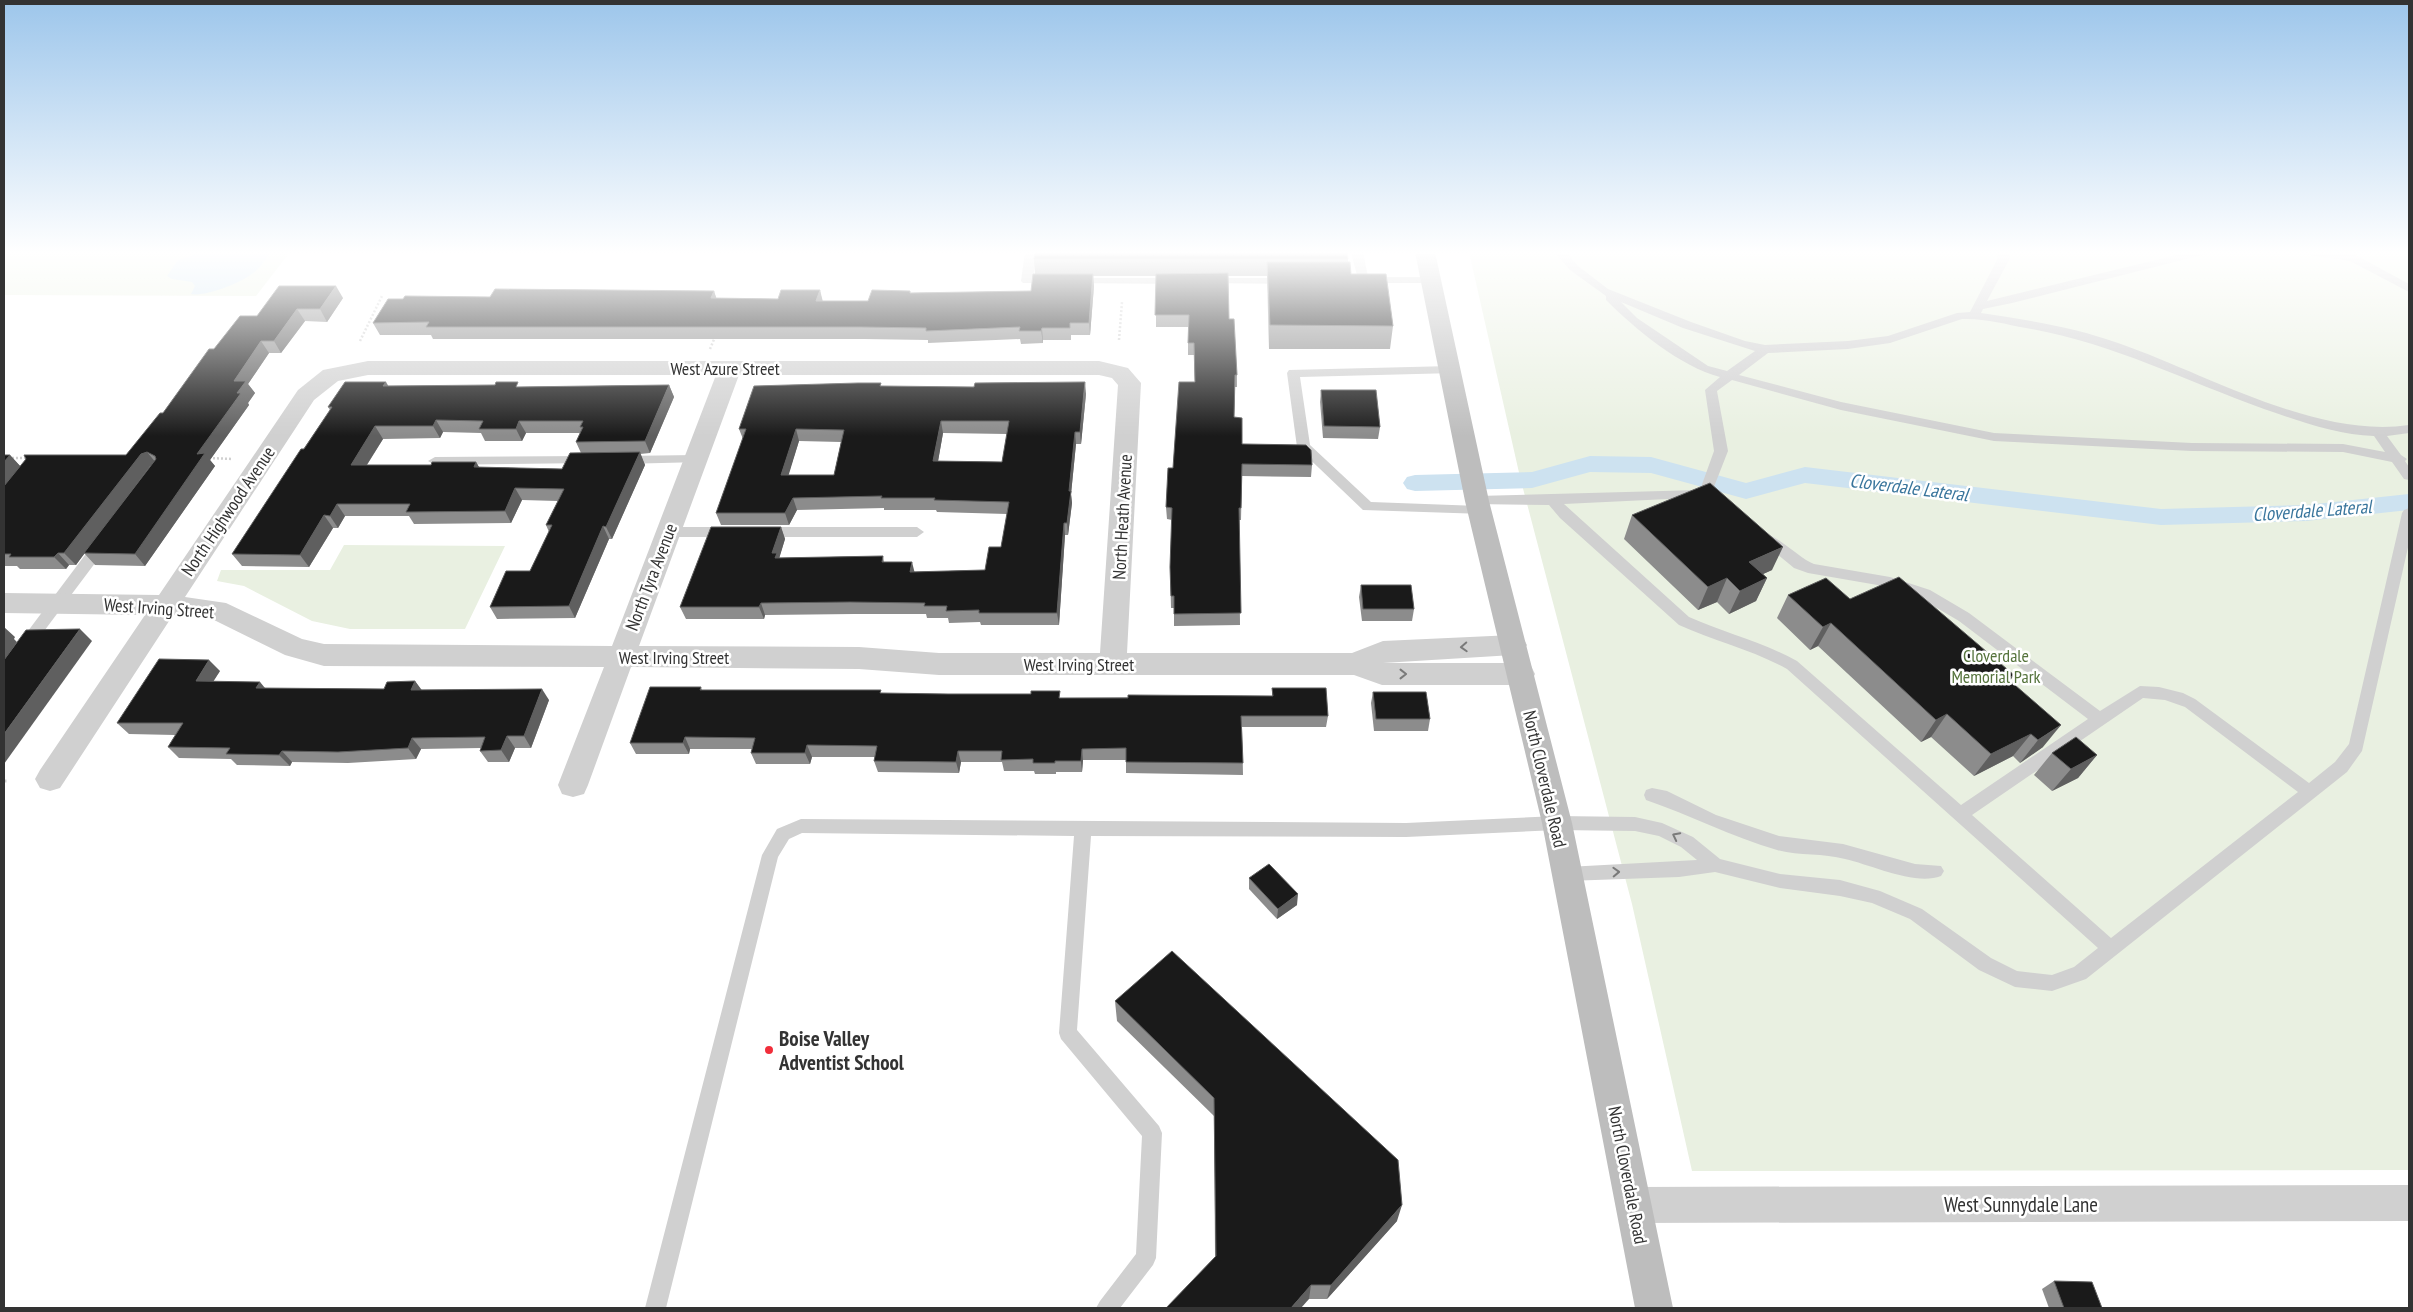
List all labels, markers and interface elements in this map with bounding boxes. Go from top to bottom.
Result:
street label: West Azure Street [670,357,780,380]
street label: North Highwood Avenue [176,442,280,580]
street label: North Heath Avenue [1107,454,1137,580]
water label: Cloverdale Lateral [1848,468,1971,506]
water label: Cloverdale Lateral [2252,494,2374,526]
street label: North Tyra Avenue [620,520,682,634]
street label: West Irving Street [103,593,215,623]
one-way arrow [1460,642,1468,653]
park label: Cloverdale Memorial Park [1951,644,2041,688]
street label: West Irving Street [619,646,729,669]
street label: West Irving Street [1024,653,1134,676]
one-way arrow [1400,669,1407,679]
street label: North Cloverdale Road [1518,708,1572,850]
one-way arrow [1672,832,1681,842]
one-way arrow [1612,867,1620,877]
place label: Boise Valley Adventist School [778,1025,905,1076]
marker: Boise Valley Adventist School [763,1044,775,1056]
street label: North Cloverdale Road [1603,1104,1653,1246]
street label: West Sunnydale Lane [1944,1191,2098,1218]

